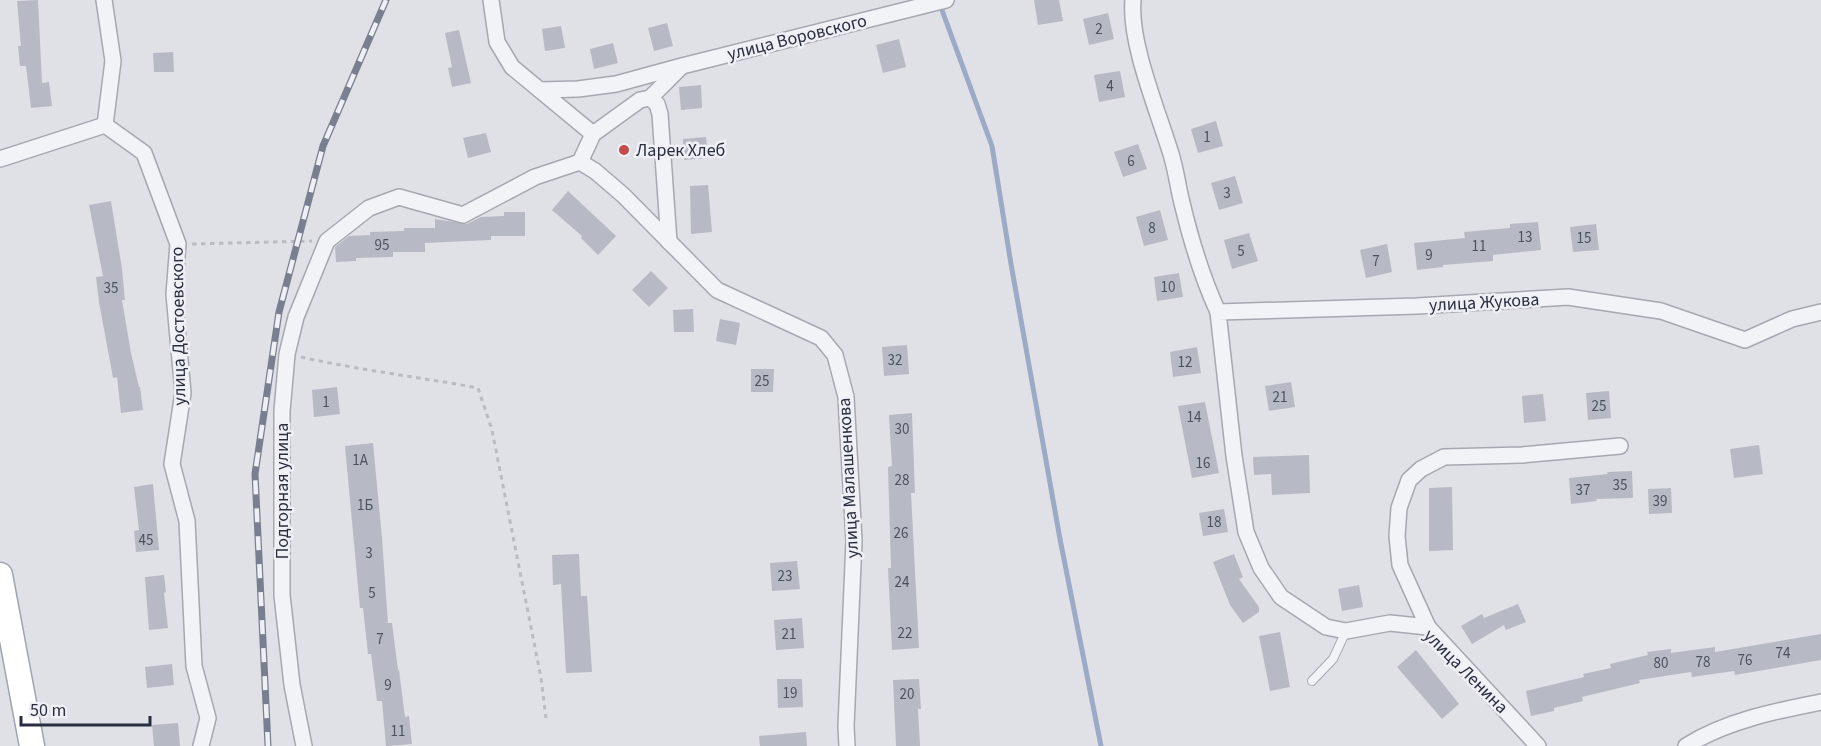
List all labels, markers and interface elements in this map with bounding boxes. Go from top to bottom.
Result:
street label: улица Воровского [725,8,870,67]
house number: 2 [1095,19,1103,40]
house number: 4 [1106,76,1114,97]
house number: 1 [1203,127,1211,148]
place label: Ларек Хлеб [636,138,725,163]
marker: Ларек Хлеб [617,143,631,157]
house number: 6 [1127,151,1135,172]
house number: 3 [1223,183,1231,204]
house number: 8 [1148,218,1156,239]
house number: 13 [1518,227,1532,248]
house number: 15 [1577,228,1591,249]
house number: 95 [375,235,389,256]
house number: 11 [1472,236,1486,257]
house number: 5 [1237,241,1245,262]
house number: 9 [1425,245,1433,266]
street label: улица Достоевского [165,246,192,406]
house number: 7 [1372,251,1380,272]
house number: 10 [1161,277,1175,298]
house number: 35 [104,278,118,299]
street label: улица Жукова [1428,287,1540,318]
house number: 32 [888,350,902,371]
house number: 12 [1178,352,1192,373]
house number: 25 [755,371,769,392]
house number: 21 [1273,387,1287,408]
house number: 1 [322,392,330,413]
house number: 25 [1592,396,1606,417]
street label: улица Малашенкова [832,397,865,559]
house number: 14 [1187,407,1202,428]
house number: 30 [895,419,909,440]
street label: Подгорная улица [270,423,295,559]
house number: 1А [352,450,369,471]
house number: 16 [1196,453,1210,474]
house number: 28 [895,470,909,491]
house number: 35 [1613,475,1627,496]
house number: 37 [1576,480,1590,501]
house number: 39 [1653,491,1667,512]
house number: 1Б [357,495,373,516]
house number: 18 [1207,512,1221,533]
house number: 26 [894,523,908,544]
house number: 45 [139,530,153,551]
house number: 3 [365,543,373,564]
house number: 23 [778,566,792,587]
house number: 24 [895,572,910,593]
house number: 5 [368,583,376,604]
house number: 22 [898,623,912,644]
street label: улица Ленина [1418,623,1514,719]
house number: 21 [782,624,796,645]
house number: 7 [376,629,384,650]
house number: 74 [1776,643,1791,664]
house number: 76 [1738,650,1752,671]
house number: 78 [1696,652,1710,673]
house number: 80 [1654,653,1668,674]
house number: 9 [384,675,392,696]
house number: 19 [783,683,797,704]
house number: 20 [900,684,914,705]
scale bar [21,689,150,727]
text: 50 m [30,698,66,723]
house number: 11 [391,721,405,742]

